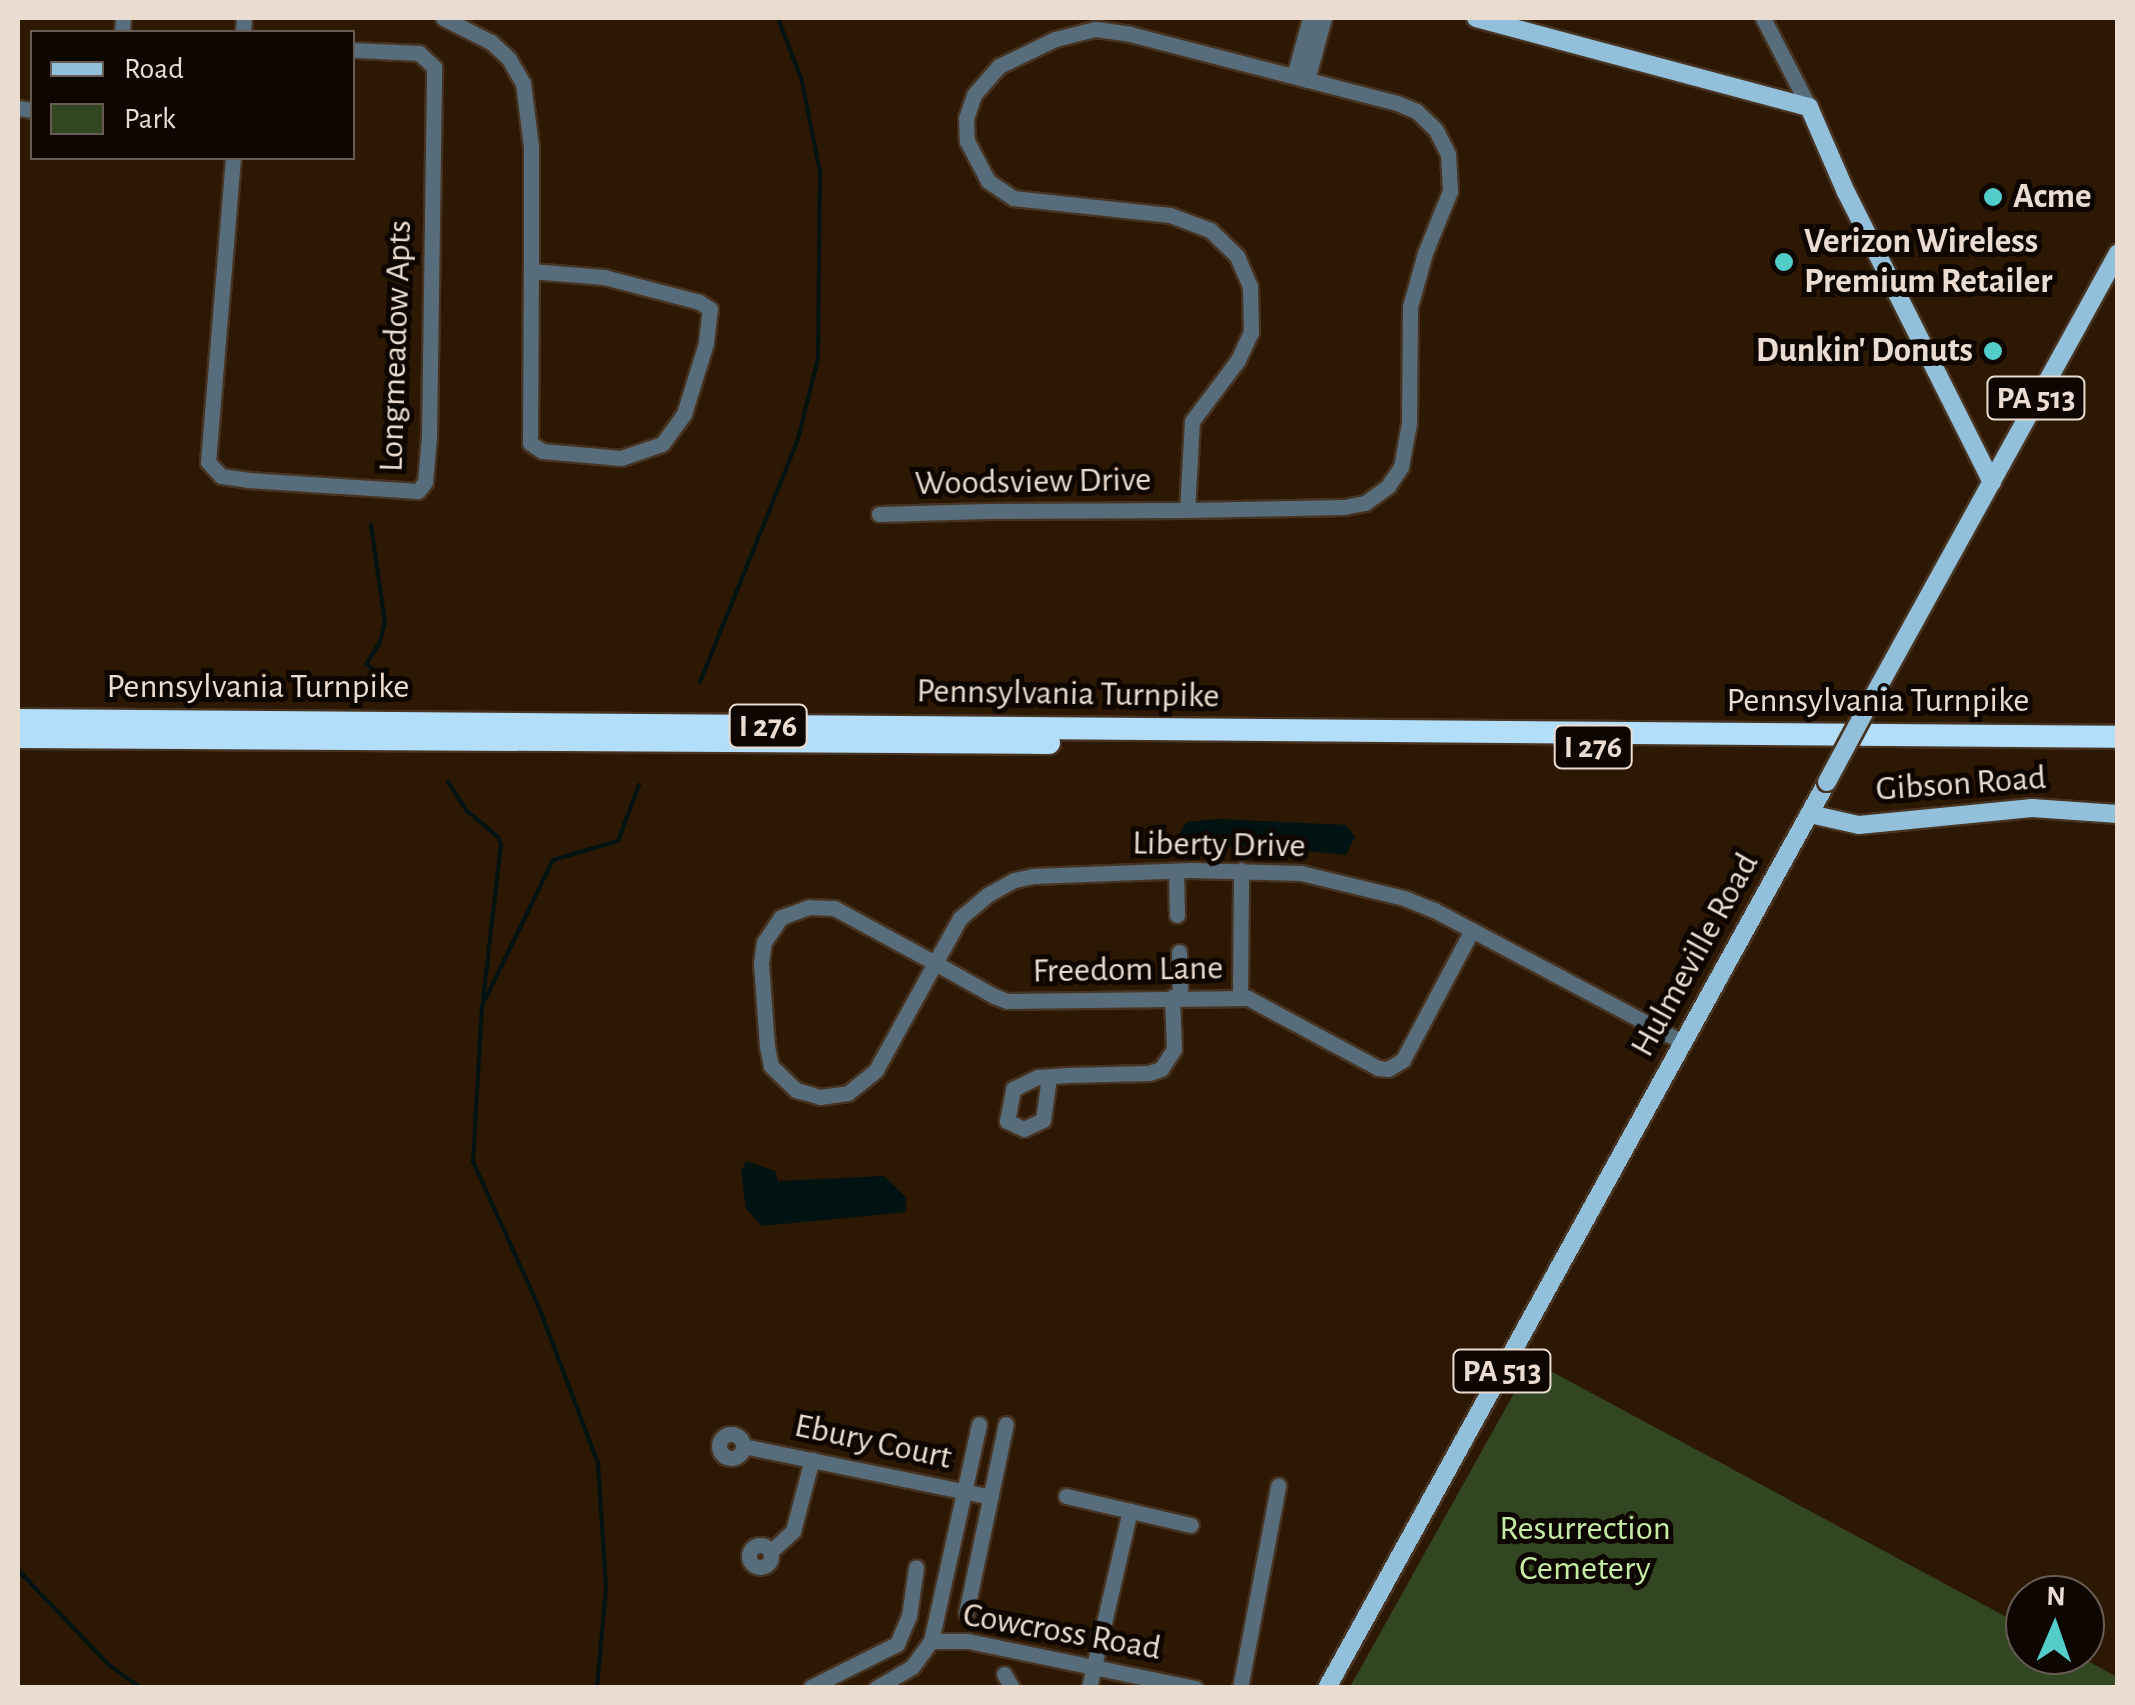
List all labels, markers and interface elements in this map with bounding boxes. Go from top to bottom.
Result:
legend [30,30,355,160]
text: Road [124,54,184,84]
text: Park [124,104,176,134]
place label: Acme [2013,176,2091,218]
marker: Acme [1982,186,2004,208]
street label: Longmeadow Apts [371,219,421,473]
place label: Verizon Wireless Premium Retailer [1804,221,2052,303]
marker: Verizon Wireless Premium Retailer [1773,251,1795,273]
place label: Dunkin' Donuts [1756,330,1973,372]
marker: Dunkin' Donuts [1982,340,2004,362]
road number: PA 513 [1986,371,2086,425]
street label: Woodsview Drive [914,459,1152,505]
street label: Pennsylvania Turnpike [107,666,409,708]
street label: Pennsylvania Turnpike [916,670,1220,718]
street label: Pennsylvania Turnpike [1727,680,2029,722]
road number: I 276 [728,699,808,753]
road number: I 276 [1553,720,1633,774]
street label: Gibson Road [1874,757,2048,811]
street label: Liberty Drive [1132,822,1306,868]
street label: Hulmeville Road [1622,846,1768,1064]
street label: Freedom Lane [1032,947,1224,993]
road number: PA 513 [1452,1344,1552,1398]
street label: Ebury Court [791,1405,955,1479]
park label: Resurrection Cemetery [1499,1508,1671,1590]
north arrow [2005,1575,2105,1675]
text: N [2046,1583,2066,1611]
street label: Cowcross Road [960,1594,1164,1670]

